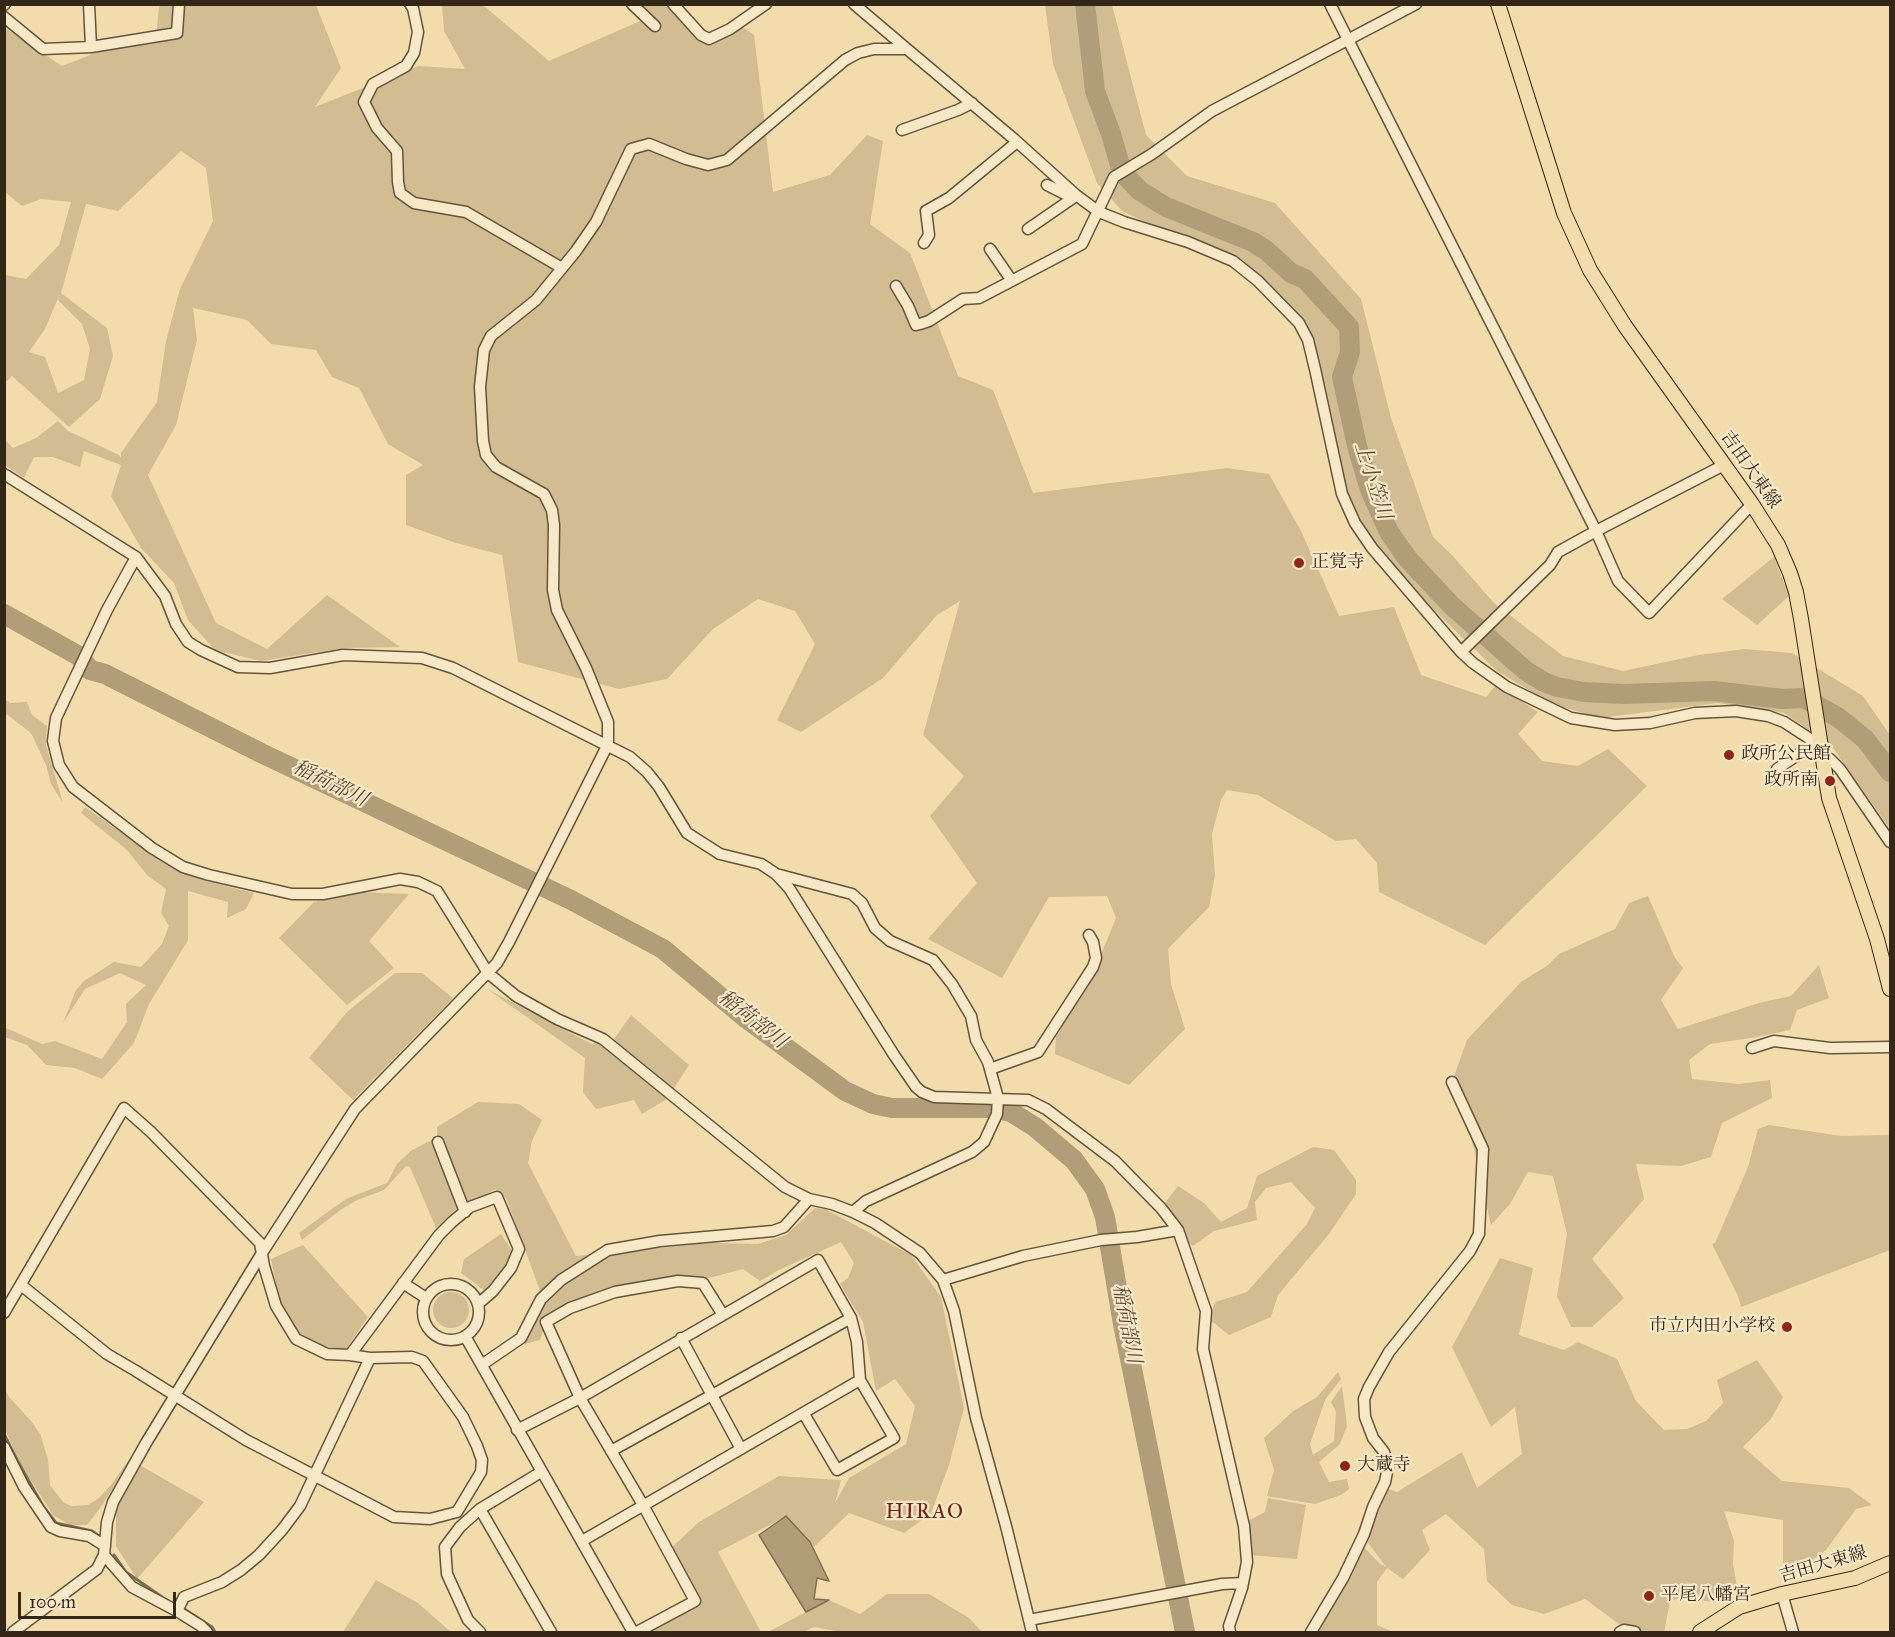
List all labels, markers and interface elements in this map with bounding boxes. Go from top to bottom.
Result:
street label: 吉田大東線 [1715,427,1785,513]
water label: 上小笠川 [1348,439,1396,523]
place label: 正覚寺 [1311,552,1365,574]
marker: 正覚寺 [1292,556,1306,570]
place label: 政所公民館 [1741,744,1831,766]
marker: 政所公民館 [1722,748,1736,762]
water label: 稲荷部川 [289,756,371,812]
place label: 政所南 [1764,770,1818,792]
marker: 政所南 [1823,774,1837,788]
water label: 稲荷部川 [713,986,791,1054]
water label: 稲荷部川 [1107,1282,1145,1366]
place label: 市立内田小学校 [1649,1316,1775,1338]
marker: 市立内田小学校 [1780,1320,1794,1334]
place label: 大蔵寺 [1357,1455,1411,1477]
marker: 大蔵寺 [1338,1459,1352,1473]
district label: HIRAO [885,1500,965,1526]
street label: 吉田大東線 [1777,1542,1869,1588]
scale bar [21,1580,178,1618]
place label: 平尾八幡宮 [1661,1585,1751,1607]
marker: 平尾八幡宮 [1642,1589,1656,1603]
text: 100 m [29,1591,76,1613]

